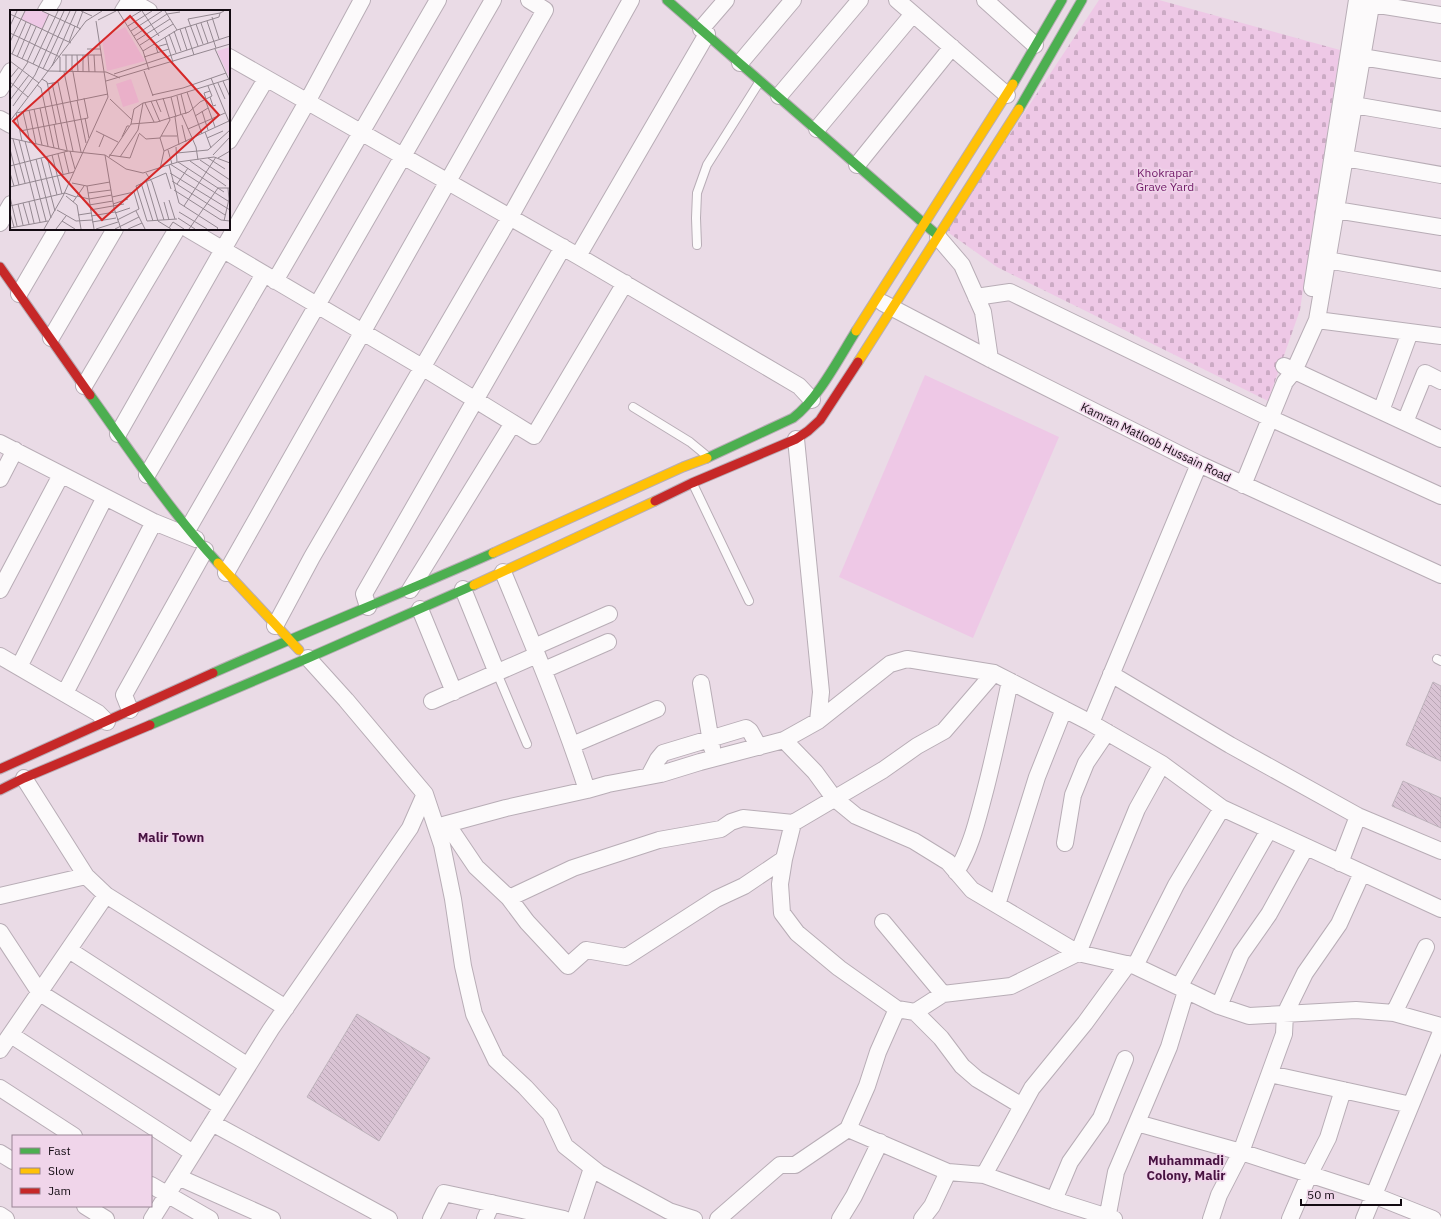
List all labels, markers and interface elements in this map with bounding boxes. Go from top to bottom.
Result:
inset map [10,10,230,230]
park label: Khokrapar Grave Yard [1136,165,1194,194]
street label: Kamran Matloob Hussain Road [1078,399,1234,485]
district label: Malir Town [138,829,204,846]
legend [12,1135,152,1207]
text: Fast [48,1143,71,1158]
district label: Muhammadi Colony, Malir [1146,1152,1226,1184]
text: Slow [48,1163,74,1178]
scale bar [1301,1181,1401,1207]
text: Jam [48,1183,71,1198]
text: 50 m [1307,1187,1335,1202]

